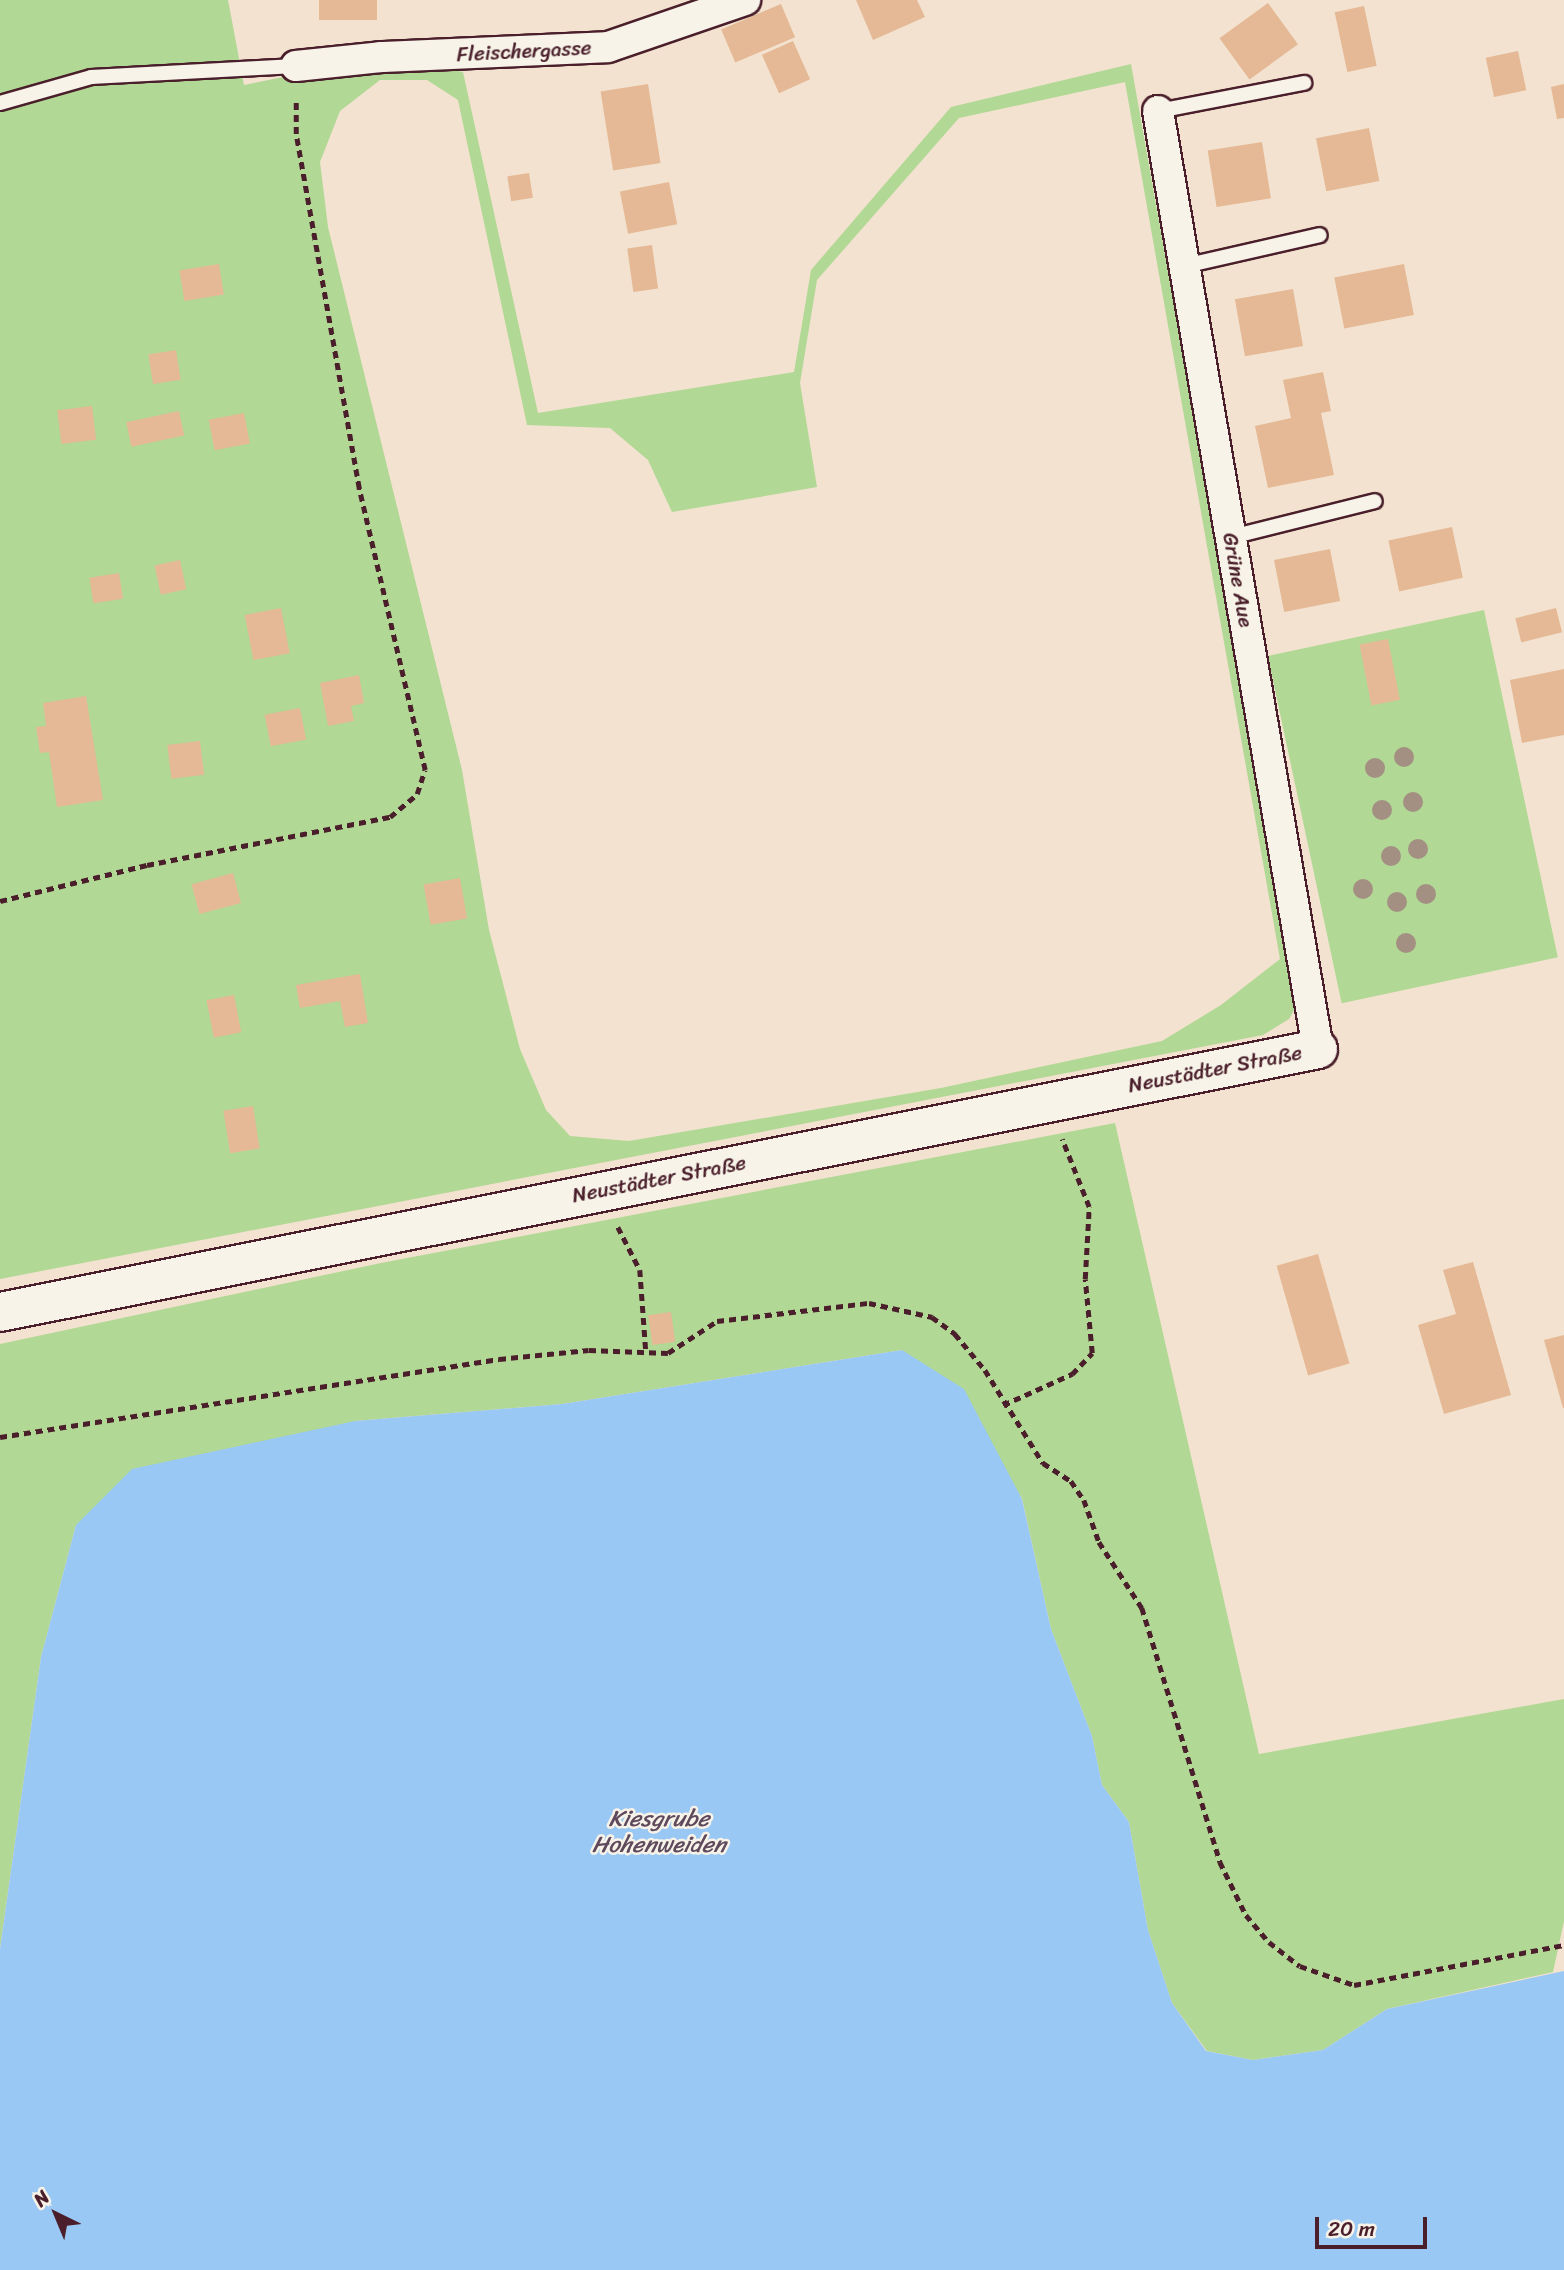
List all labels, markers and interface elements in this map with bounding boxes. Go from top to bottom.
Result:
street label: Fleischergasse [456,35,592,67]
street label: Grüne Aue [1217,530,1259,630]
street label: Neustädter Straße [1126,1040,1304,1098]
street label: Neustädter Straße [570,1150,748,1208]
water label: Kiesgrube Hohenweiden [592,1805,726,1859]
north arrow [21,2179,91,2249]
text: N [25,2182,57,2215]
scale bar [1319,2204,1431,2248]
text: 20 m [1328,2210,1375,2248]

